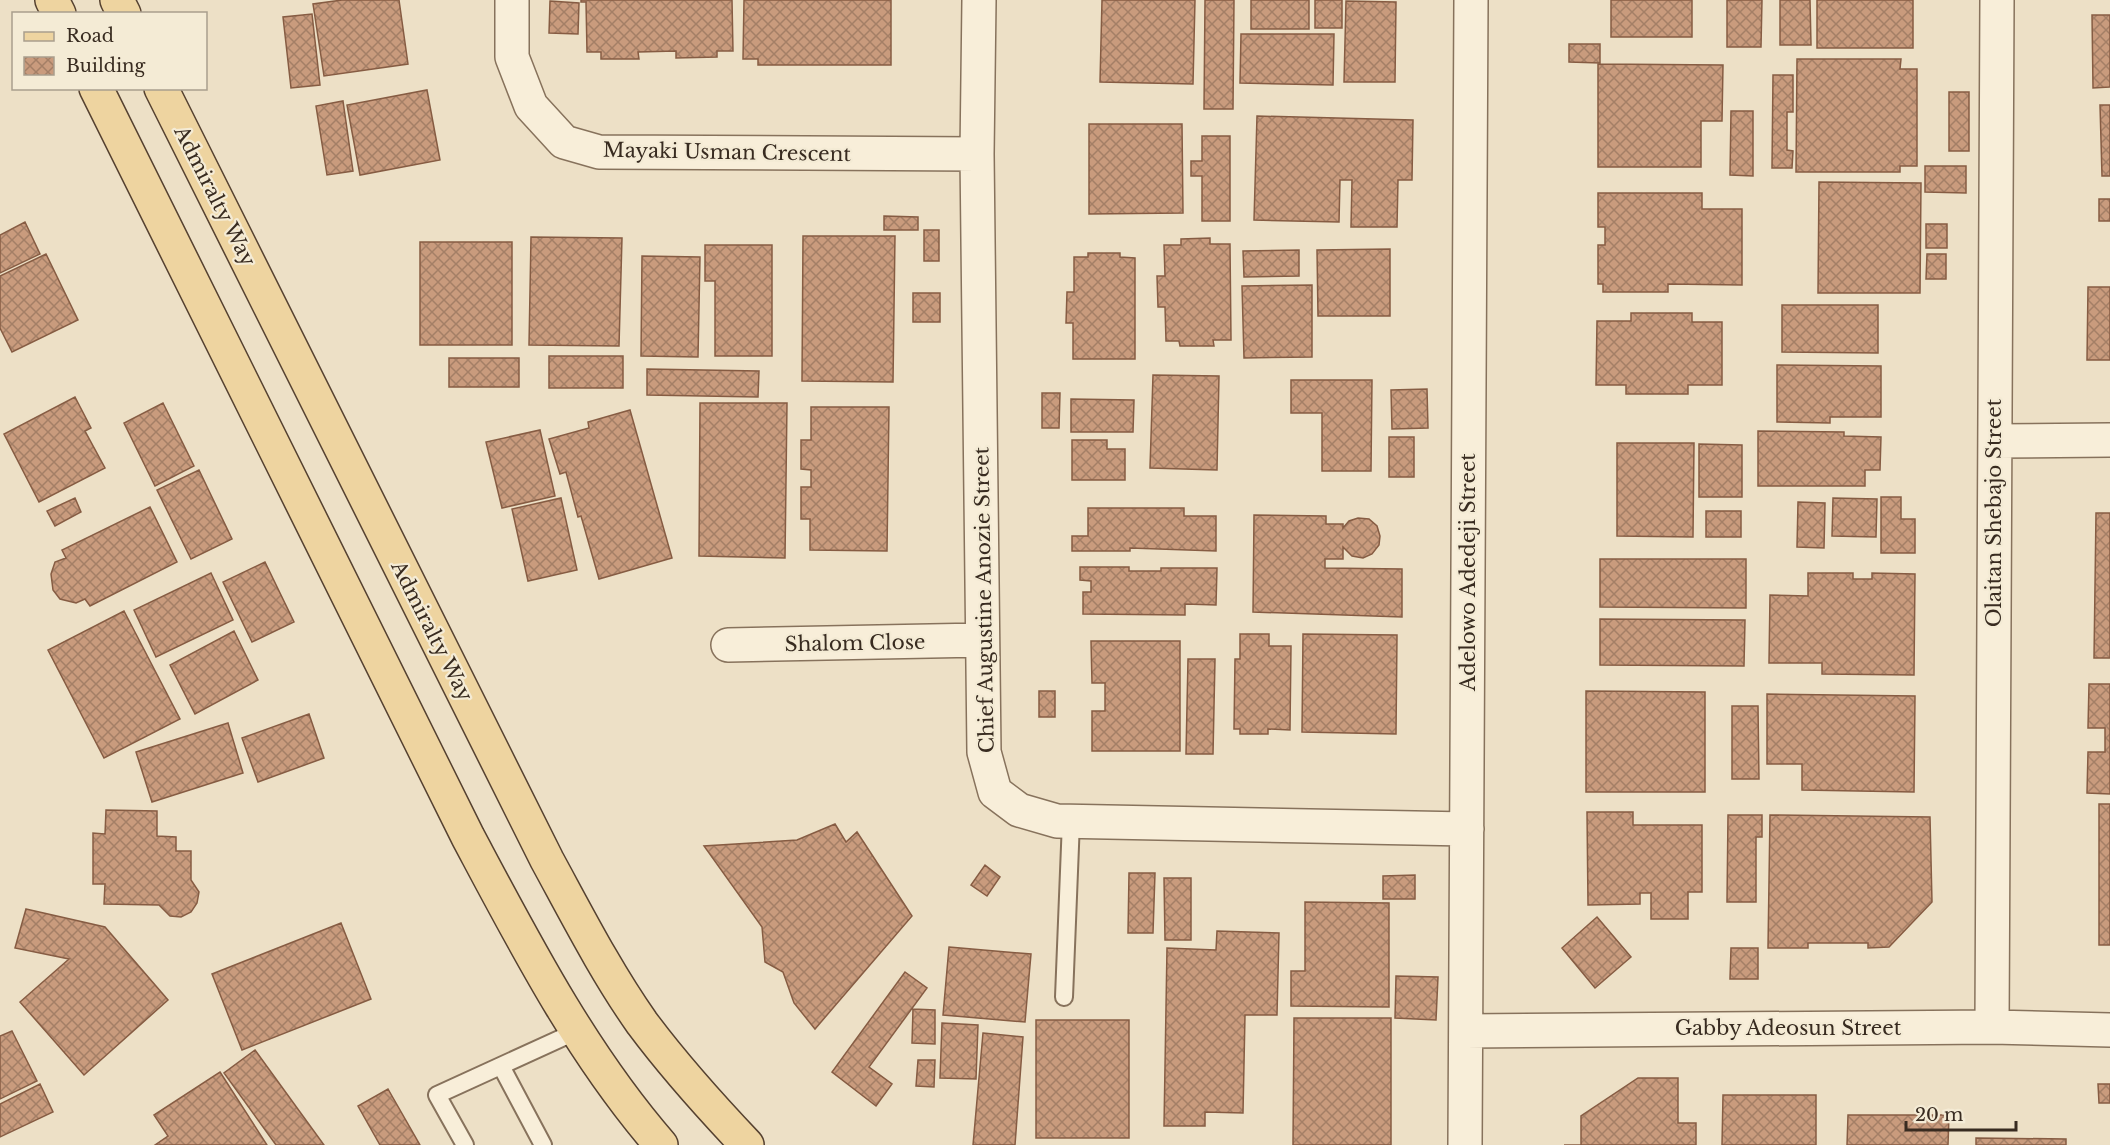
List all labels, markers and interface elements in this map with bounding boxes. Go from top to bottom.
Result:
legend [12,12,207,90]
text: Road [66,25,114,47]
text: Building [66,55,145,77]
street label: Admiralty Way [169,121,261,270]
street label: Mayaki Usman Crescent [603,138,852,166]
street label: Olaitan Shebajo Street [1982,398,2006,627]
street label: Chief Augustine Anozie Street [969,446,999,753]
street label: Adelowo Adedeji Street [1456,453,1480,692]
street label: Admiralty Way [386,556,478,705]
street label: Shalom Close [784,630,926,656]
street label: Gabby Adeosun Street [1675,1016,1902,1040]
scale bar [1906,1094,2016,1132]
text: 20 m [1915,1104,1963,1126]

